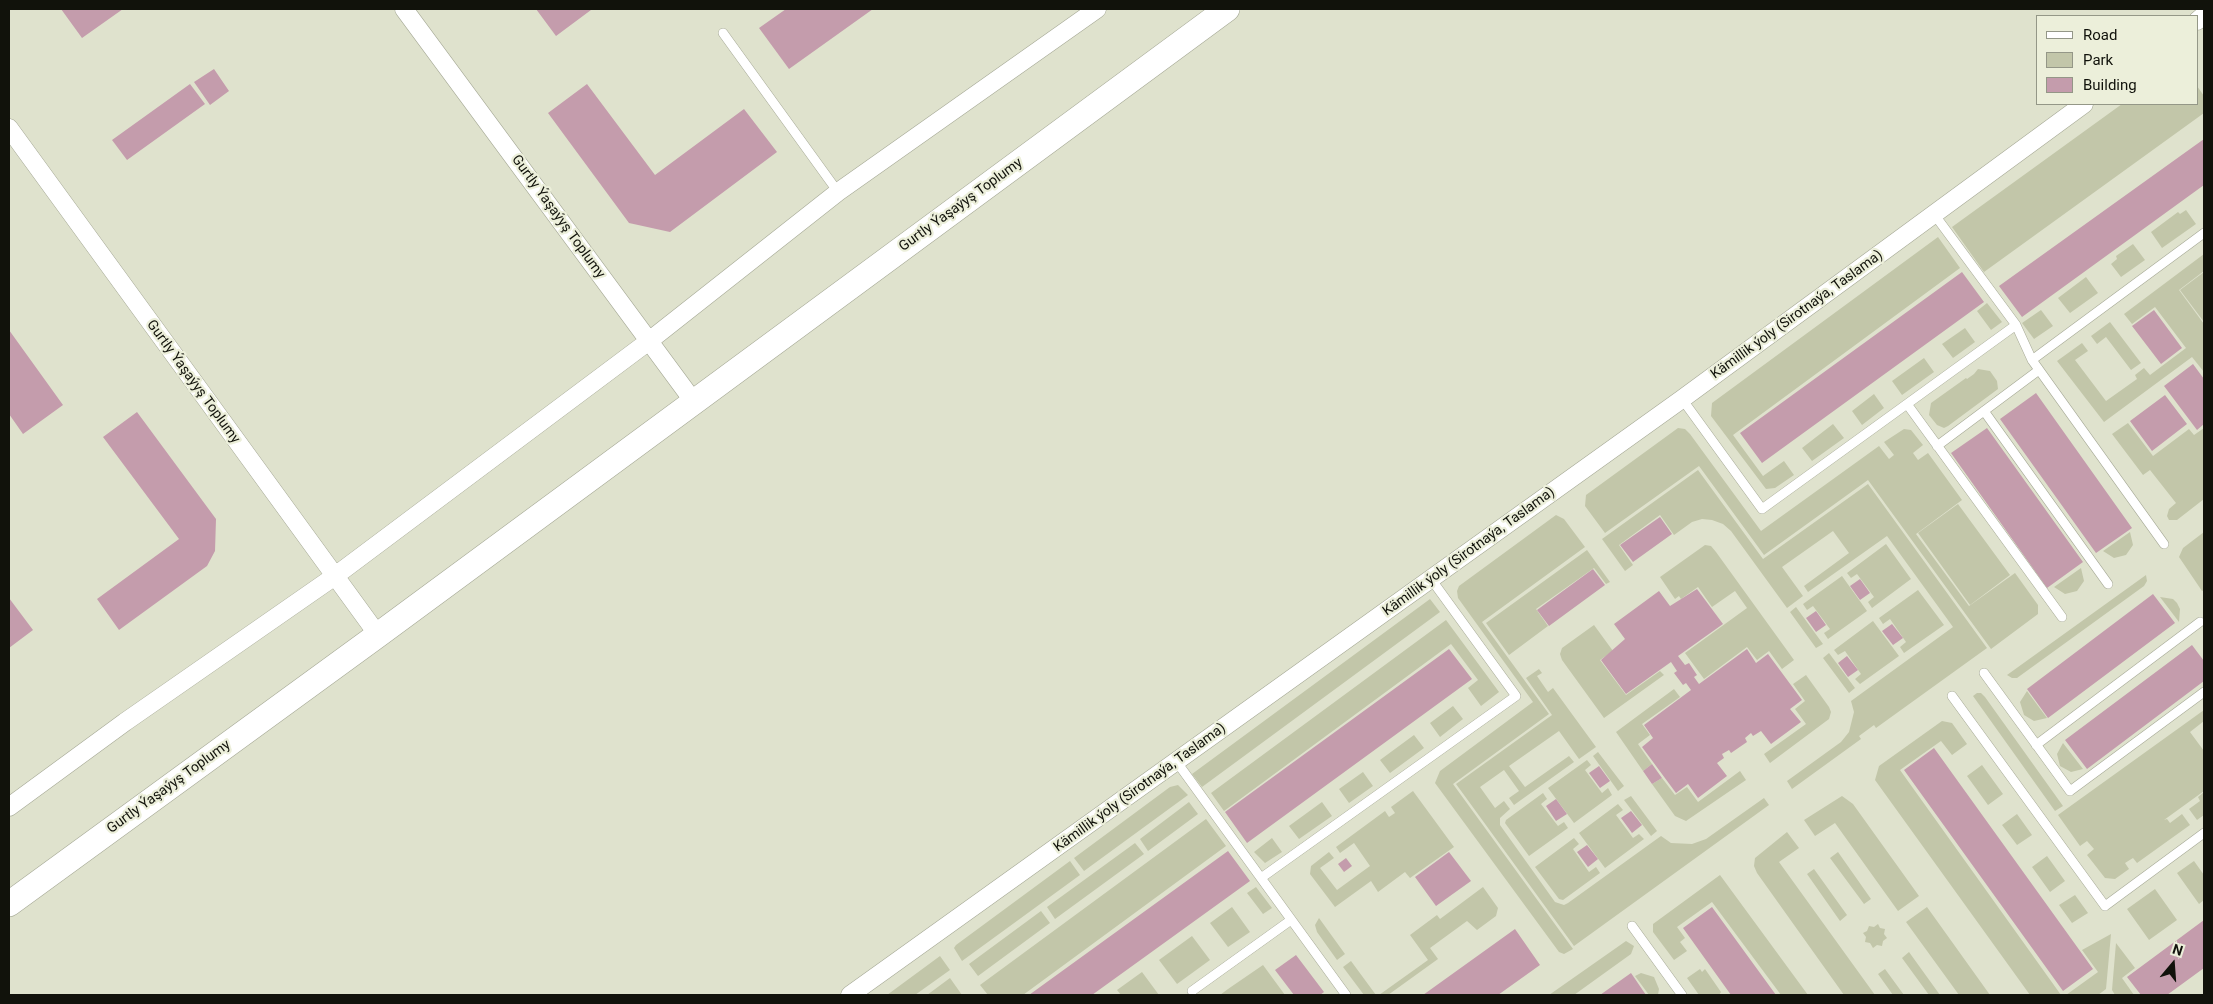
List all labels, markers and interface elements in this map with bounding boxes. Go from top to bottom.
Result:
legend [2036,15,2198,105]
text: Road [2083,26,2117,44]
text: Park [2083,51,2113,69]
text: Building [2083,76,2137,94]
street label: Gurtly Ýaşaýyş Toplumy [508,152,608,282]
street label: Gurtly Ýaşaýyş Toplumy [896,155,1026,255]
street label: Kämillik ýoly (Sirotnaýa, Taslama) [1708,247,1886,383]
street label: Gurtly Ýaşaýyş Toplumy [143,317,243,447]
street label: Kämillik ýoly (Sirotnaýa, Taslama) [1380,484,1558,620]
street label: Kämillik ýoly (Sirotnaýa, Taslama) [1051,720,1229,856]
street label: Gurtly Ýaşaýyş Toplumy [104,737,234,837]
north arrow [2148,939,2198,989]
text: N [2170,941,2185,959]

